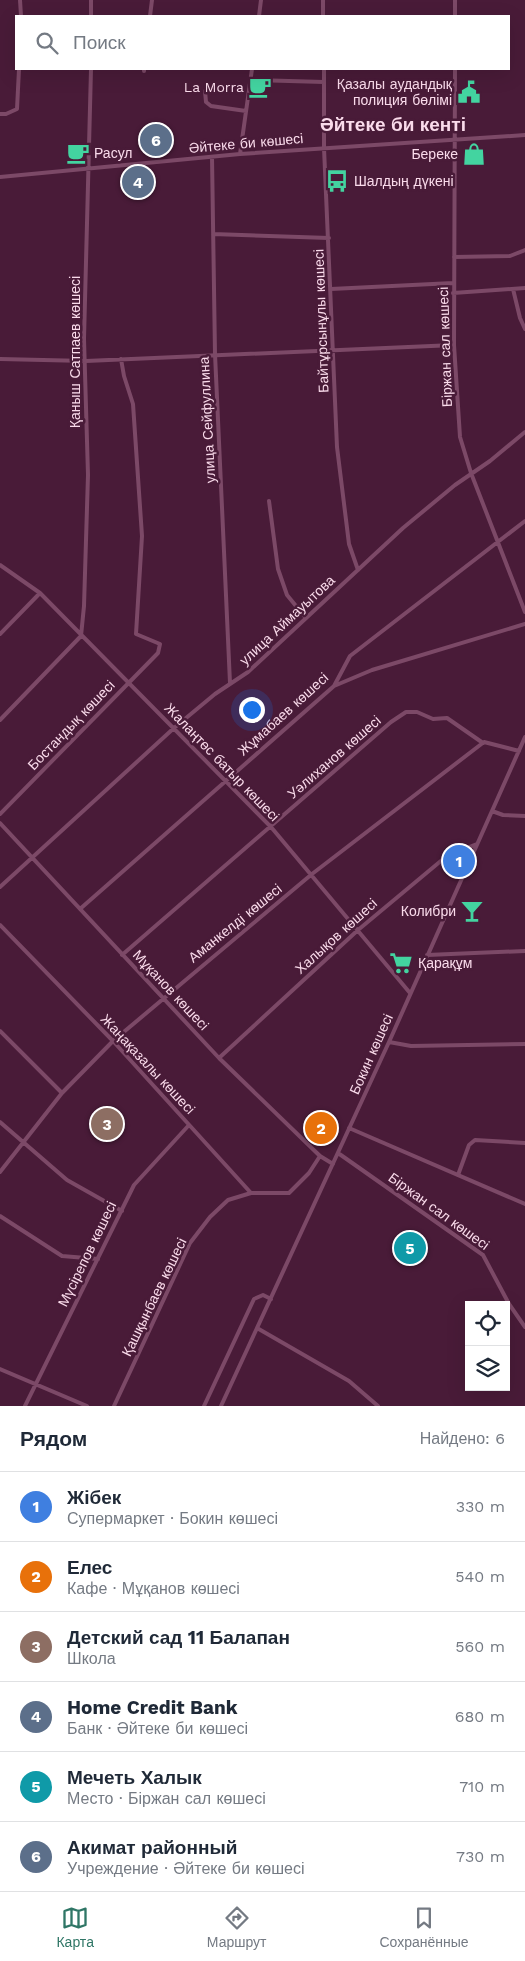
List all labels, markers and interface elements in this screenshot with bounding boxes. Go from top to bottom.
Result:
search box [15,15,510,70]
icon: search [33,29,61,57]
text: Поиск [73,31,126,54]
cafe icon: La Morra [247,74,273,100]
place label: Қазалы аудандық полиция бөлімі [337,76,453,108]
place label: La Morra [184,79,244,95]
public building icon: Қазалы аудандық полиция бөлімі [456,79,482,105]
district label: Әйтеке би кенті [320,113,466,136]
pin: 6 [140,121,172,159]
street label: Әйтеке би көшесі [188,130,304,156]
cafe icon: Расул [65,140,91,166]
shop icon: Береке [461,141,487,167]
place label: Расул [94,145,133,161]
place label: Береке [411,146,458,162]
pin: 4 [122,163,154,201]
bus stop icon: Шалдың дүкені [324,168,350,194]
place label: Шалдың дүкені [354,173,454,189]
street label: Байтұрсынұлы көшесі [310,249,332,393]
street label: Қаныш Сатпаев көшесі [67,276,83,428]
street label: Біржан сал көшесі [435,286,455,408]
street label: улица Сейфуллина [196,356,218,484]
street label: улица Аймауытова [236,572,338,668]
street label: Жұмабаев көшесі [235,669,331,759]
street label: Бостандық көшесі [24,677,118,773]
your location [239,697,265,723]
street label: Жалаңтөс батыр көшесі [161,700,283,824]
street label: Уәлиханов көшесі [284,712,384,802]
pin: 1 [443,842,475,880]
street label: Аманкелді көшесі [185,880,285,966]
street label: Халықов көшесі [292,895,380,977]
bar icon: Колибри [459,898,485,924]
place label: Колибри [401,903,456,919]
street label: Мұқанов көшесі [130,947,212,1033]
supermarket icon: Қарақұм [388,950,414,976]
place label: Қарақұм [418,955,472,971]
street label: Жаңақазалы көшесі [98,1011,198,1117]
street label: Бокин көшесі [346,1011,396,1097]
pin: 3 [91,1105,123,1143]
pin: 2 [305,1109,337,1147]
street label: Біржан сал көшесі [386,1169,492,1253]
street label: Мүсірепов көшесі [55,1199,119,1309]
pin: 5 [394,1229,426,1267]
street label: Қашқынбаев көшесі [118,1235,190,1359]
map controls [465,1301,510,1391]
button: locate [465,1301,510,1346]
button: layers [465,1346,510,1391]
text: Рядом [20,1426,87,1451]
text: Найдено: 6 [420,1429,505,1448]
text: Жібек [67,1486,121,1509]
text: 1 [33,1497,39,1516]
text: 330 m [456,1497,505,1516]
text: Супермаркет · Бокин көшесі [67,1509,278,1528]
text: Елес [67,1556,112,1579]
text: 2 [31,1567,41,1586]
text: 540 m [455,1567,505,1586]
text: Кафе · Мұқанов көшесі [67,1579,240,1598]
text: Детский сад 11 Балапан [67,1626,290,1649]
text: 3 [31,1637,41,1656]
text: 560 m [455,1637,505,1656]
text: Школа [67,1649,116,1668]
text: Home Credit Bank [67,1696,238,1719]
text: 4 [31,1707,41,1726]
text: 680 m [455,1707,505,1726]
text: Банк · Әйтеке би көшесі [67,1719,248,1738]
text: Мечеть Халык [67,1766,202,1789]
text: 5 [31,1777,41,1796]
text: 710 m [459,1777,505,1796]
text: Место · Біржан сал көшесі [67,1789,266,1808]
text: Акимат районный [67,1836,237,1859]
text: 6 [31,1847,41,1866]
text: 730 m [456,1847,505,1866]
text: Учреждение · Әйтеке би көшесі [67,1859,305,1878]
tab: Карта [56,1904,94,1950]
tab: Маршрут [207,1904,267,1950]
tab: Сохранённые [379,1904,469,1950]

